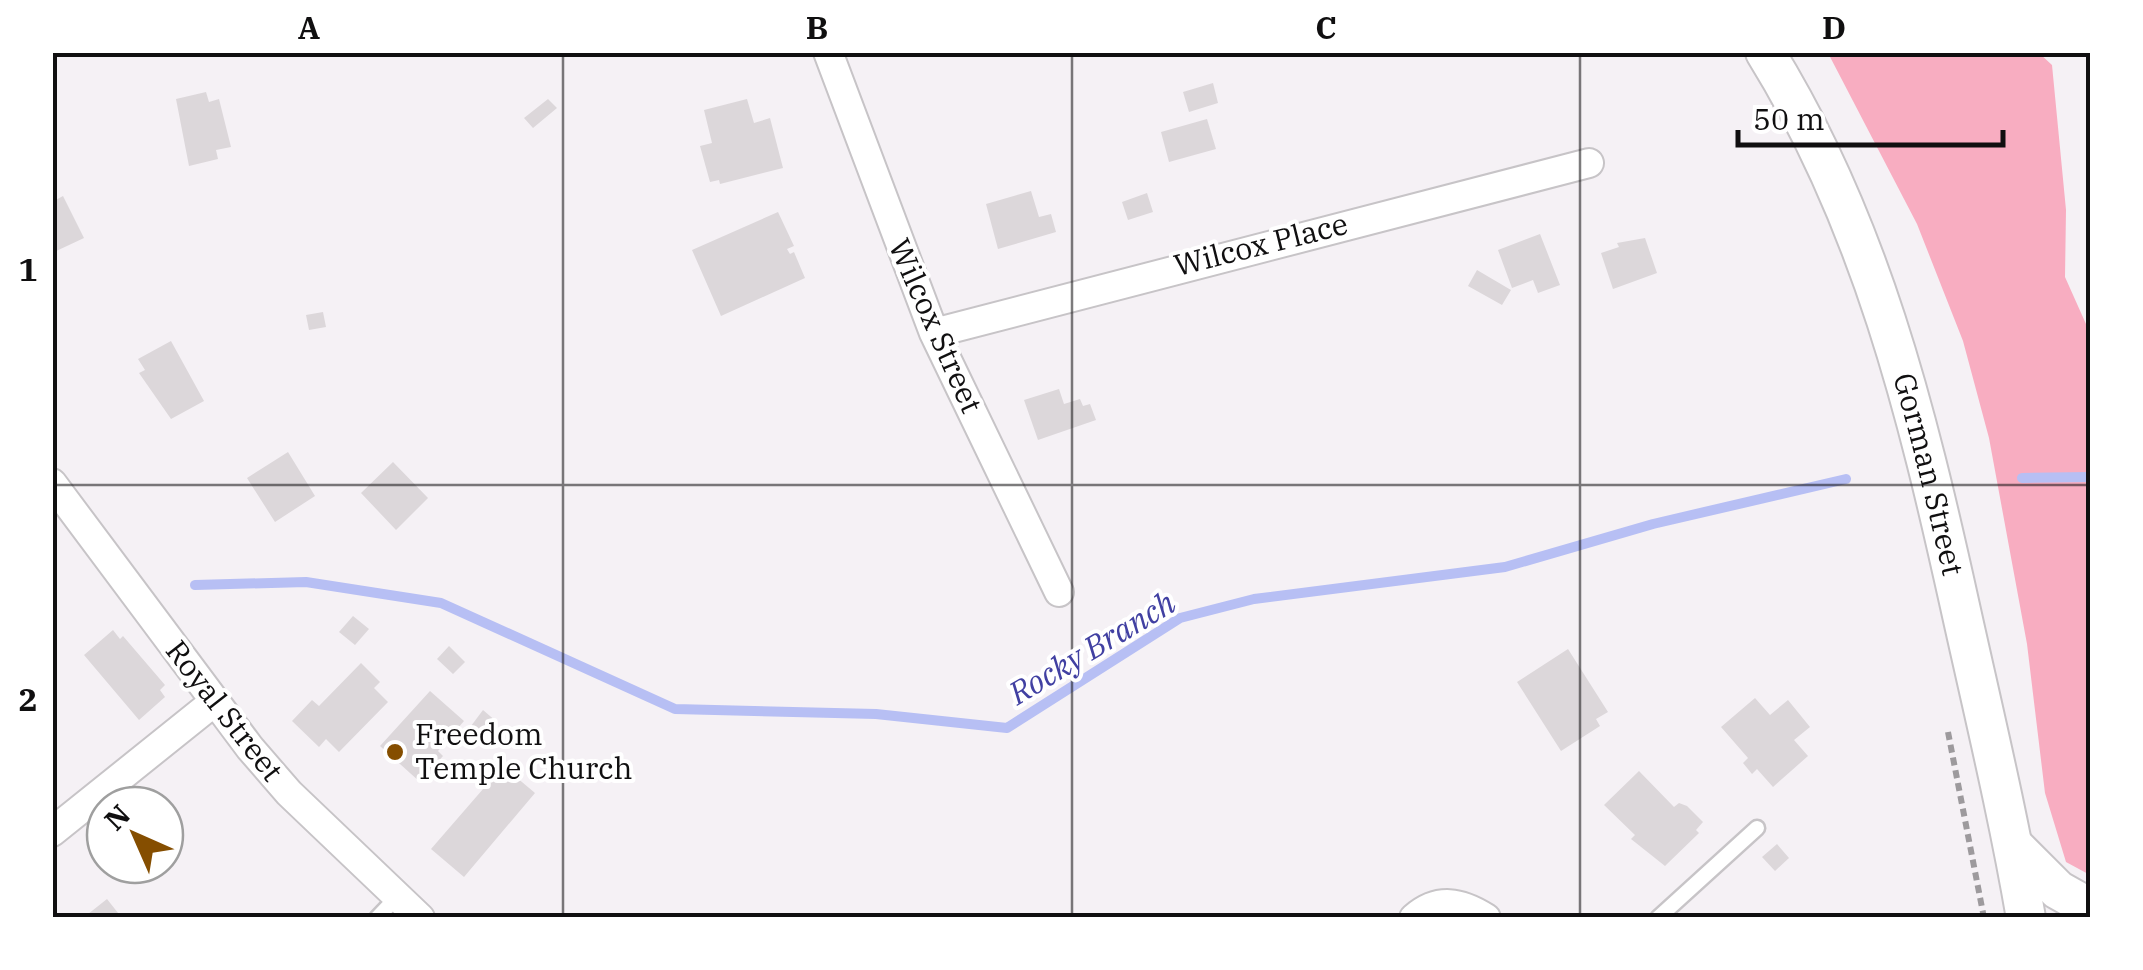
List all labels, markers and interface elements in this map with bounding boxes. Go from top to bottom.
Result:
text: A [298,6,320,48]
text: B [806,6,828,48]
text: C [1315,6,1337,48]
text: D [1822,6,1846,48]
scale bar [1738,85,2003,147]
text: 50 m [1753,99,1825,138]
street label: Wilcox Place [1170,203,1352,284]
street label: Wilcox Street [881,232,992,419]
text: 1 [18,248,38,290]
street label: Gorman Street [1885,368,1974,579]
water label: Rocky Branch [1000,581,1183,714]
street label: Royal Street [158,632,292,789]
text: 2 [18,678,38,720]
place label: Freedom Temple Church [415,714,633,787]
marker: Freedom Temple Church [384,741,406,763]
north arrow [85,785,185,885]
text: N [96,796,138,838]

